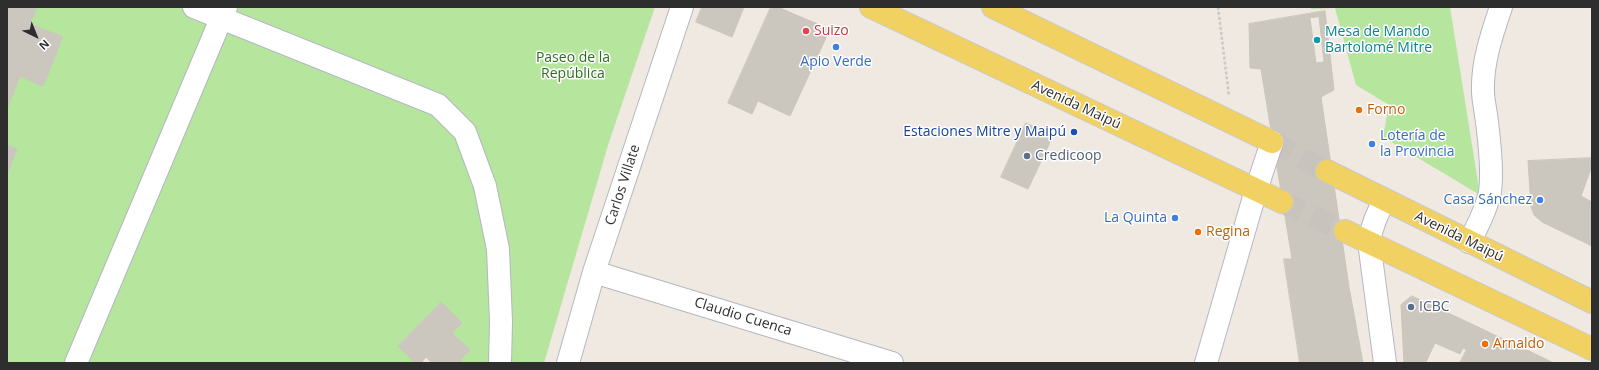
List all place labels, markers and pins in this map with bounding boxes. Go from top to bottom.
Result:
place label: Suizo [814,23,849,39]
place label: Mesa de Mando Bartolomé Mitre [1325,24,1432,56]
marker: Suizo [801,26,811,36]
marker: Mesa de Mando Bartolomé Mitre [1312,35,1322,45]
marker: Apio Verde [831,42,841,52]
place label: Apio Verde [800,54,872,70]
place label: Forno [1367,102,1405,118]
marker: Forno [1354,105,1364,115]
place label: Estaciones Mitre y Maipú [903,124,1066,140]
marker: Estaciones Mitre y Maipú [1069,127,1079,137]
place label: Lotería de la Provincia [1380,128,1455,160]
marker: Lotería de la Provincia [1367,139,1377,149]
place label: Credicoop [1035,148,1102,164]
marker: Credicoop [1022,151,1032,161]
place label: Casa Sánchez [1444,192,1532,208]
marker: Casa Sánchez [1535,195,1545,205]
place label: La Quinta [1104,210,1167,226]
marker: La Quinta [1170,213,1180,223]
place label: Regina [1206,224,1250,240]
marker: Regina [1193,227,1203,237]
place label: ICBC [1419,299,1450,315]
marker: ICBC [1406,302,1416,312]
place label: Arnaldo [1493,336,1544,352]
marker: Arnaldo [1480,339,1490,349]

